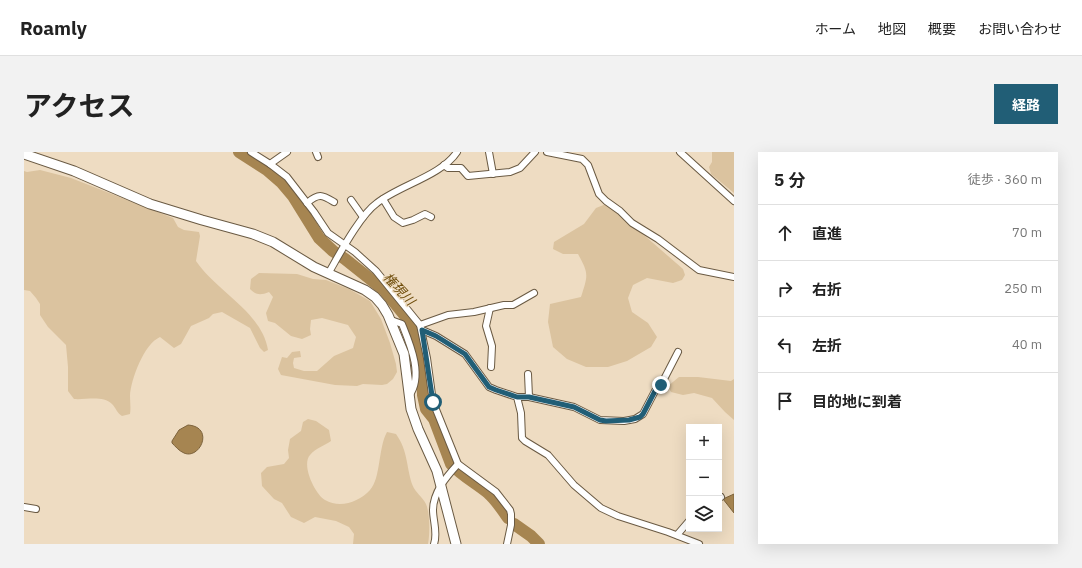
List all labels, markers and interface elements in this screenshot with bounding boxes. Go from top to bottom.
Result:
text: Roamly [20,16,87,40]
text: ホーム [814,20,856,38]
text: 地図 [878,20,906,38]
text: 概要 [928,20,956,38]
text: お問い合わせ [978,20,1062,38]
button: 経路 [994,84,1058,124]
text: アクセス [24,87,135,124]
text: 5 分 [774,169,805,191]
text: 徒歩 · 360 m [968,171,1042,188]
icon: ahead [774,222,796,244]
text: 直進 [812,224,842,243]
text: 70 m [1012,224,1042,241]
water label: 権現川 [379,269,420,311]
icon: right [774,278,796,300]
text: 右折 [812,280,842,299]
text: 250 m [1004,280,1042,297]
icon: left [774,334,796,356]
text: 左折 [812,336,842,355]
text: 40 m [1012,336,1042,353]
route end [652,376,670,394]
icon: arrive [774,390,796,412]
text: 目的地に到着 [812,392,902,411]
route start [424,393,442,411]
map controls [686,424,722,532]
button: + [686,424,722,460]
button: − [686,460,722,496]
button: layers [686,496,722,532]

